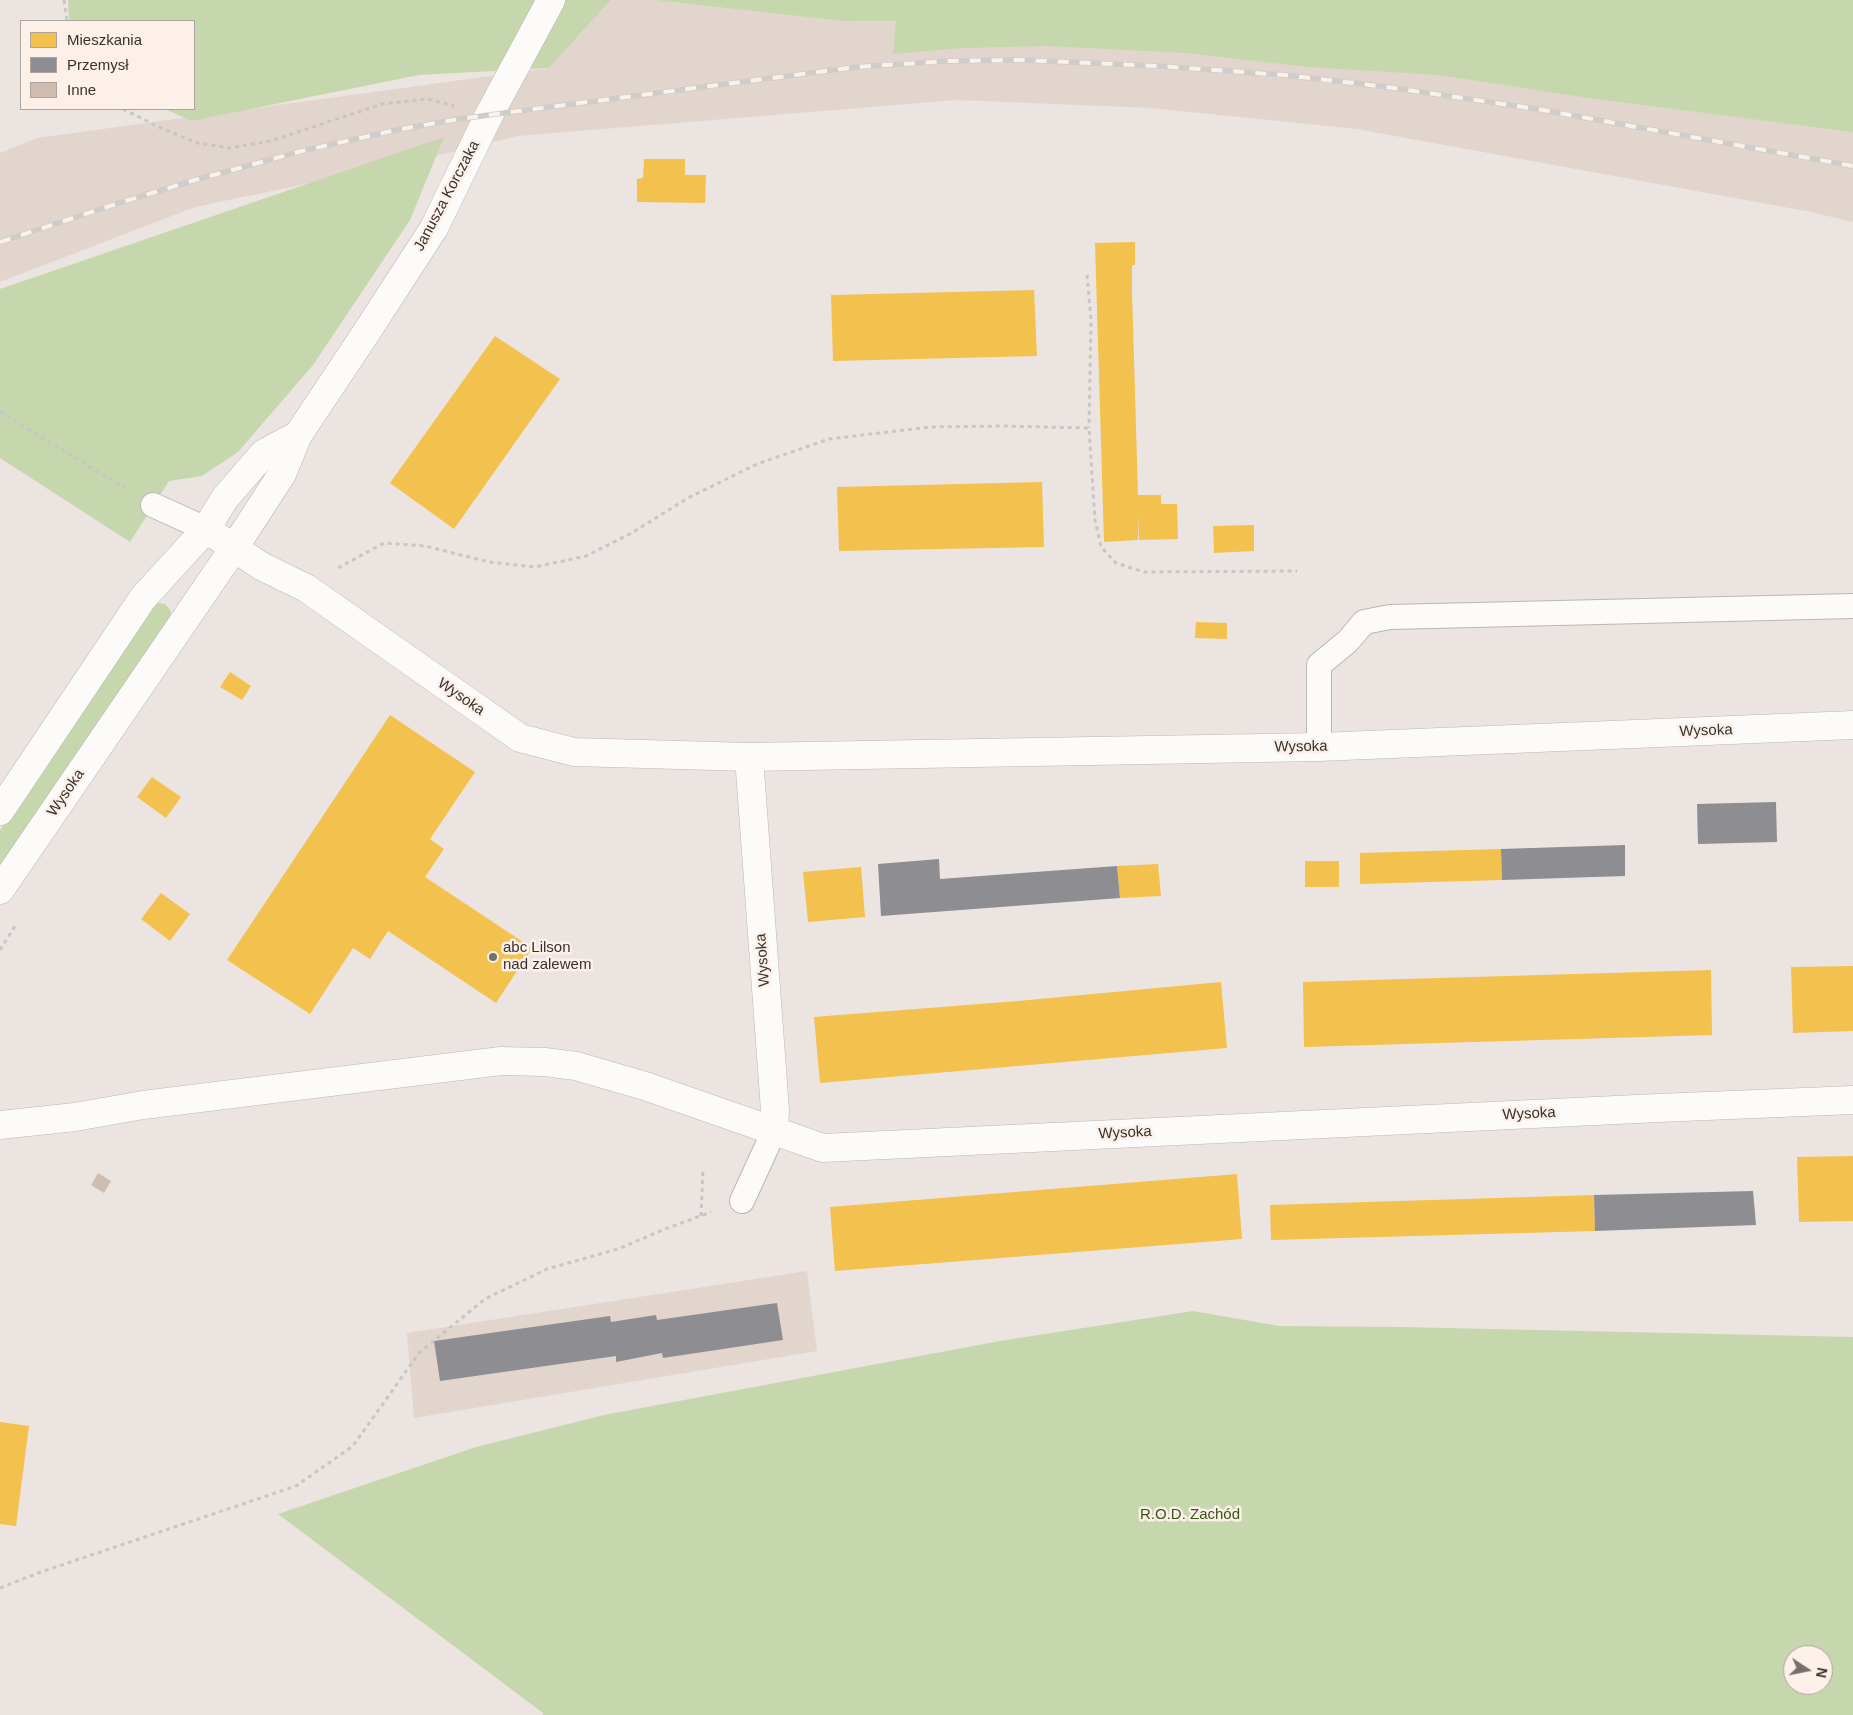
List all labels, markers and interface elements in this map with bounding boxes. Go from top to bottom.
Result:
legend [20,20,195,110]
text: Mieszkania [67,31,142,48]
text: Przemysł [67,56,129,73]
text: Inne [67,81,96,98]
street label: Janusza Korczaka [410,138,484,254]
street label: Wysoka [434,674,488,720]
street label: Wysoka [1679,721,1733,741]
street label: Wysoka [1274,738,1328,756]
street label: Wysoka [44,766,88,820]
street label: Wysoka [752,933,774,987]
place label: abc Lilson nad zalewem [503,939,591,974]
marker: abc Lilson nad zalewem [487,951,499,963]
street label: Wysoka [1502,1104,1556,1124]
street label: Wysoka [1098,1123,1152,1143]
park label: R.O.D. Zachód [1140,1506,1240,1524]
north arrow [1783,1645,1833,1695]
text: N [1813,1666,1831,1679]

